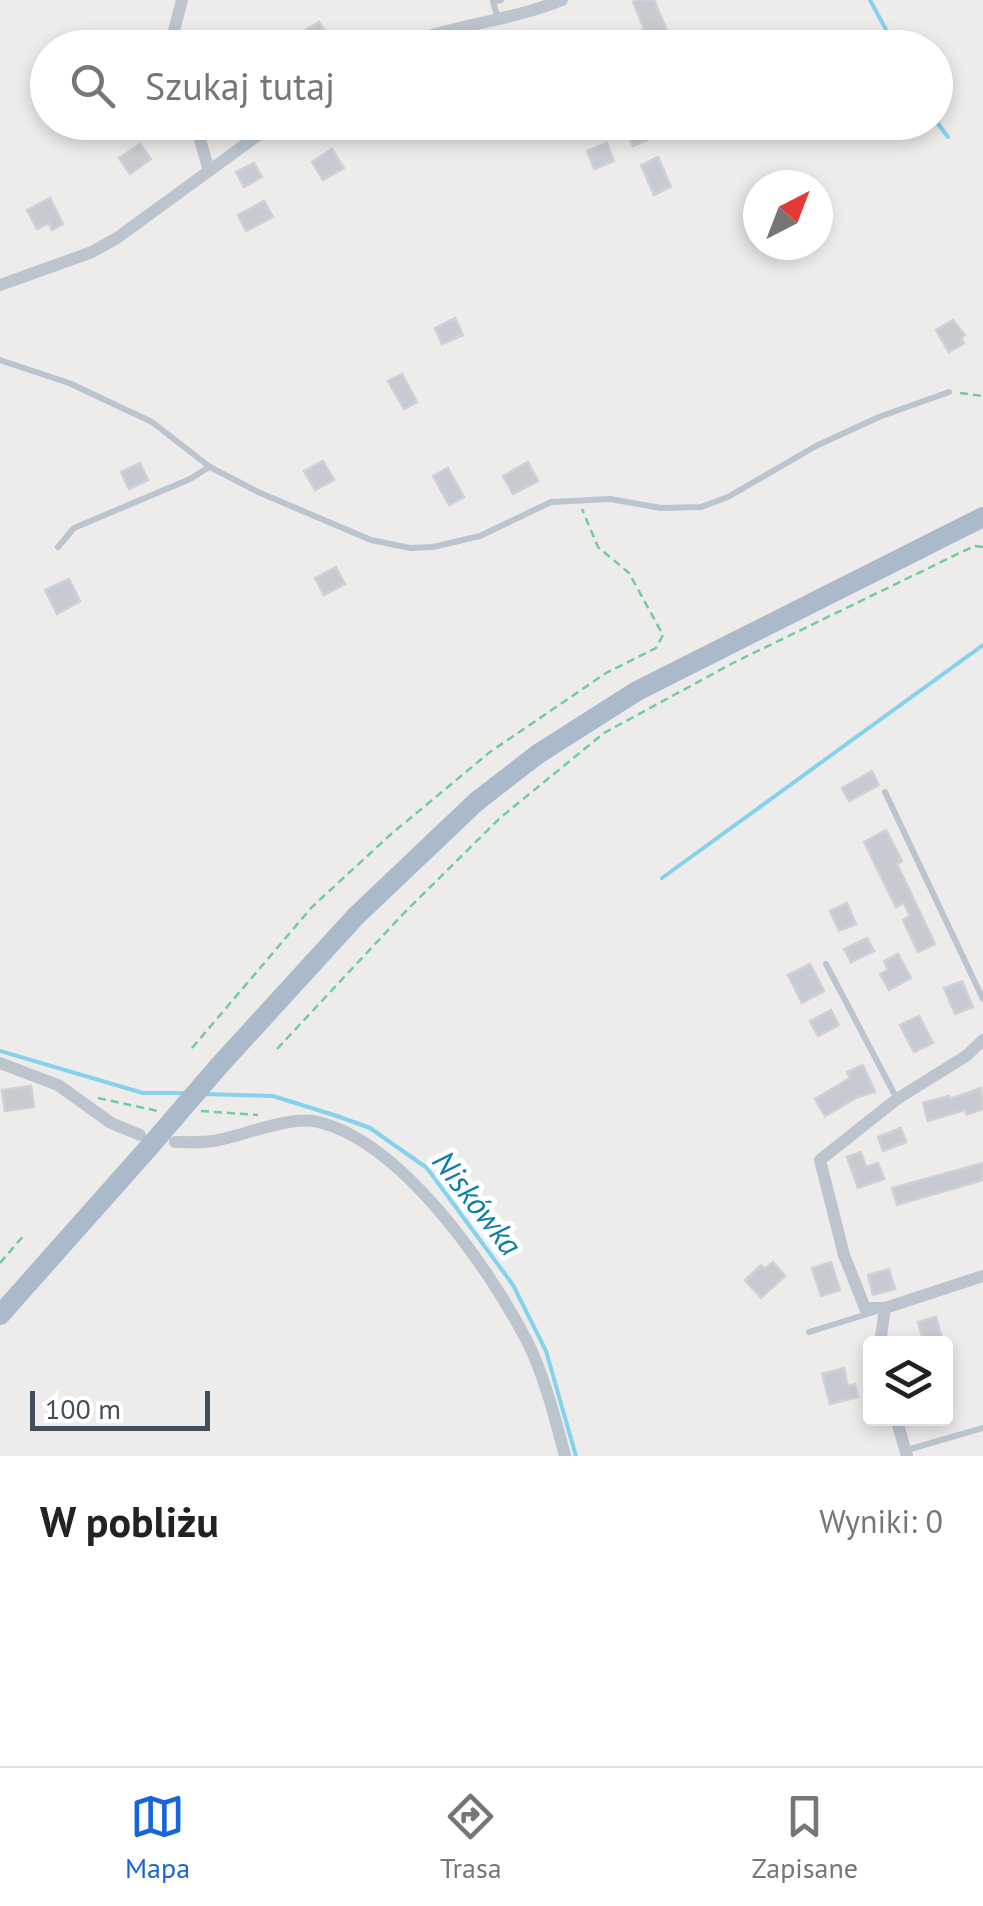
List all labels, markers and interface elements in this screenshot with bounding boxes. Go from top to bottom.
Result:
search box [30,30,953,140]
icon: search [65,58,120,113]
text: Szukaj tutaj [145,61,335,110]
north arrow [743,170,833,260]
water label: Niskówka [424,1141,532,1264]
map controls [863,1336,953,1426]
button: layers [863,1336,953,1426]
scale bar [30,1386,210,1430]
text: 100 m [45,1390,121,1427]
text: W pobliżu [40,1494,219,1549]
text: Wyniki: 0 [819,1500,943,1542]
tab: Mapa [125,1789,190,1886]
tab: Trasa [440,1789,502,1886]
tab: Zapisane [752,1789,858,1886]

